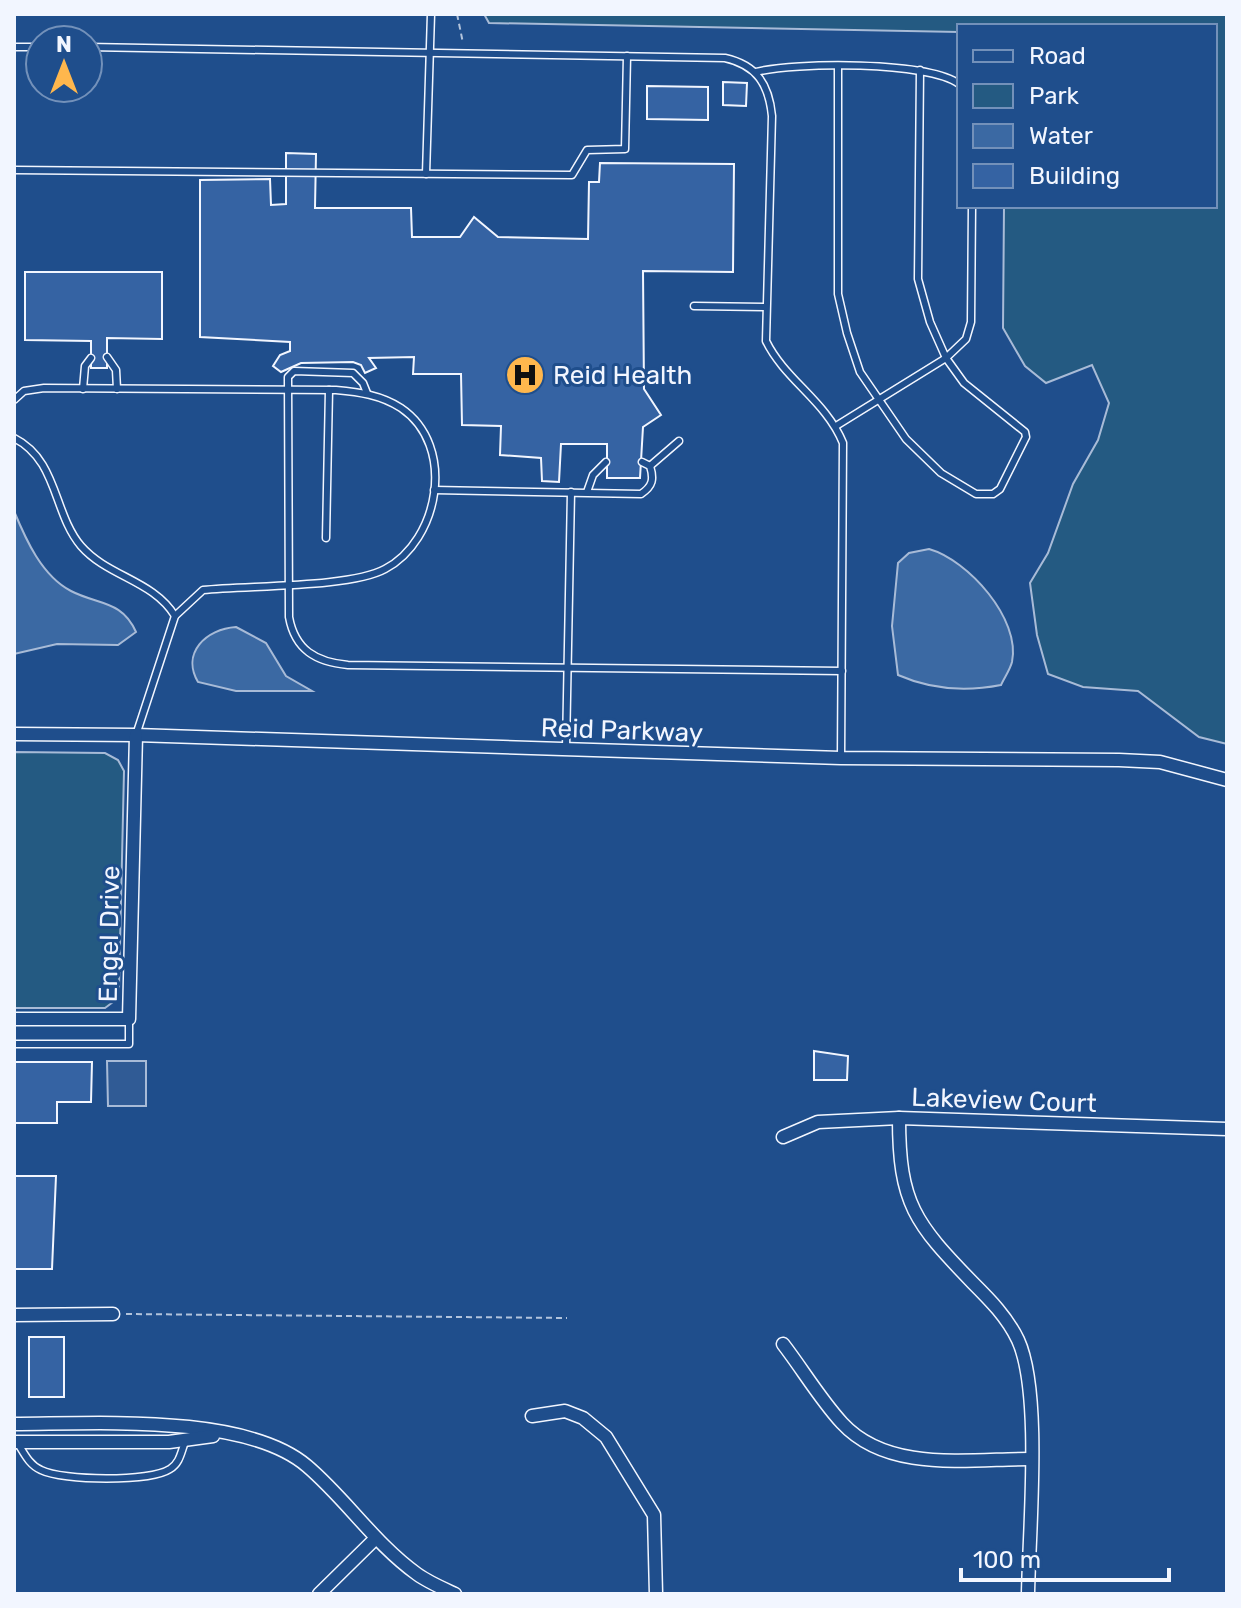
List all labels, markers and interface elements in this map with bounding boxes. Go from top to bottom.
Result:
north arrow [24,24,104,104]
legend [957,24,1217,208]
text: N [56,31,72,58]
text: Road [1029,42,1086,70]
text: Park [1029,82,1080,110]
text: Water [1029,122,1093,150]
text: Building [1029,162,1120,190]
hospital icon: Reid Health [504,354,546,396]
place label: Reid Health [553,360,692,391]
street label: Reid Parkway [540,712,704,749]
street label: Engel Drive [93,865,126,1003]
street label: Lakeview Court [911,1082,1097,1119]
scale bar [961,1532,1169,1582]
text: 100 m [973,1546,1041,1574]

